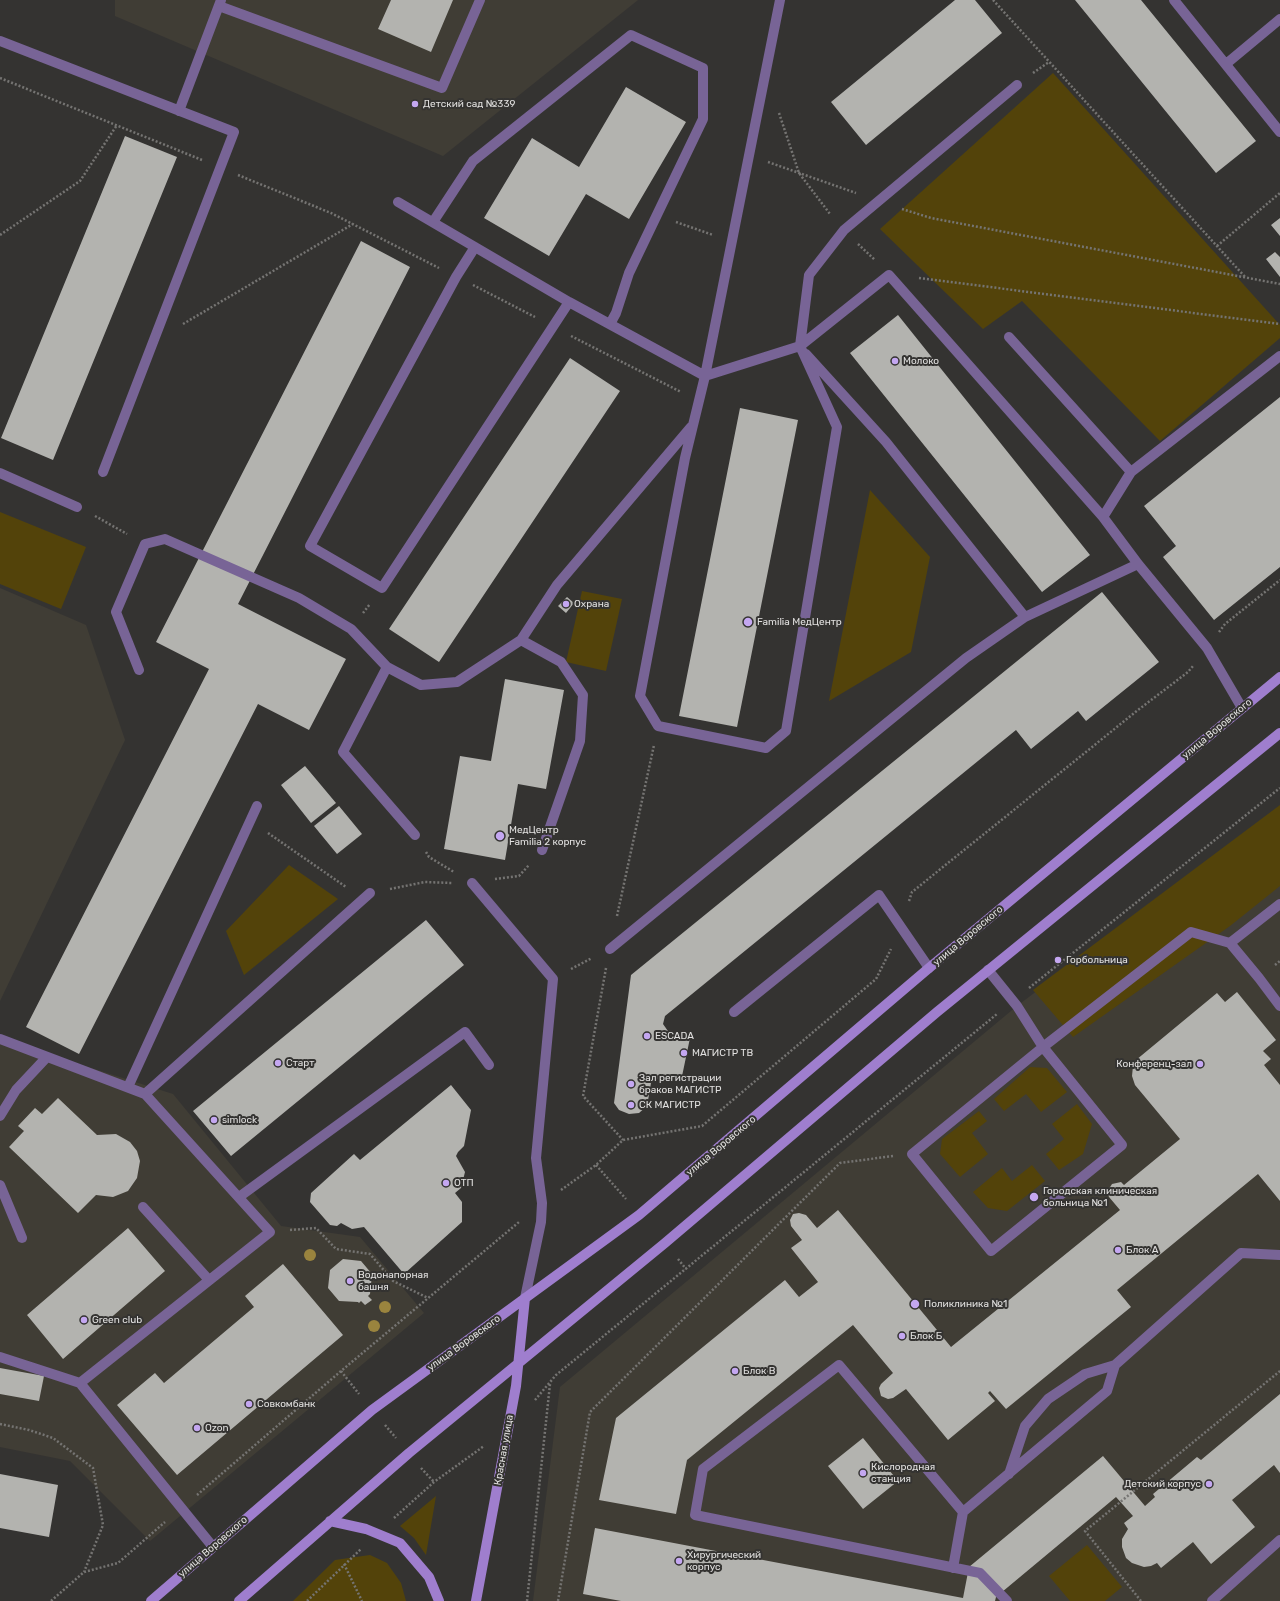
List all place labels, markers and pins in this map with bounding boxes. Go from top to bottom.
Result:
place label: Детский сад №339 [423,98,515,110]
marker: Детский сад №339 [410,99,420,109]
place label: Молоко [903,355,939,367]
marker: Молоко [890,356,900,366]
place label: Охрана [574,598,609,610]
marker: Охрана [561,599,571,609]
marker: Familia МедЦентр [742,616,754,628]
place label: Familia МедЦентр [757,616,842,628]
place label: МедЦентр Familia 2 корпус [509,824,586,848]
marker: МедЦентр Familia 2 корпус [494,830,506,842]
place label: Горбольница [1066,954,1128,966]
marker: Горбольница [1053,955,1063,965]
place label: ESCADA [655,1030,694,1042]
marker: ESCADA [642,1031,652,1041]
place label: МАГИСТР ТВ [692,1047,753,1059]
marker: МАГИСТР ТВ [679,1048,689,1058]
place label: Старт [286,1057,314,1069]
marker: Старт [273,1058,283,1068]
place label: Конференц-зал [1116,1058,1192,1070]
marker: Конференц-зал [1195,1059,1205,1069]
place label: Зал регистрации браков МАГИСТР [639,1072,721,1096]
marker: Зал регистрации браков МАГИСТР [626,1079,636,1089]
place label: СК МАГИСТР [639,1099,701,1111]
marker: СК МАГИСТР [626,1100,636,1110]
place label: simlock [222,1114,257,1126]
marker: simlock [209,1115,219,1125]
place label: ОТП [454,1177,474,1189]
marker: ОТП [441,1178,451,1188]
place label: Городская клиническая больница №1 [1043,1185,1157,1208]
marker: Городская клиническая больница №1 [1028,1191,1040,1203]
place label: Блок А [1126,1244,1158,1256]
marker: Блок А [1113,1245,1123,1255]
place label: Водонапорная башня [358,1269,428,1292]
marker: Водонапорная башня [345,1276,355,1286]
marker: Поликлиника №1 [909,1298,921,1310]
place label: Поликлиника №1 [924,1298,1007,1310]
place label: Green club [92,1314,142,1326]
marker: Green club [79,1315,89,1325]
place label: Блок Б [910,1330,942,1342]
marker: Блок Б [897,1331,907,1341]
place label: Блок В [743,1365,775,1377]
marker: Блок В [730,1366,740,1376]
place label: Совкомбанк [257,1398,315,1410]
marker: Совкомбанк [244,1399,254,1409]
place label: Ozon [205,1422,229,1434]
marker: Ozon [192,1423,202,1433]
place label: Кислородная станция [871,1461,935,1484]
marker: Кислородная станция [858,1468,868,1478]
place label: Детский корпус [1124,1478,1201,1490]
marker: Детский корпус [1204,1479,1214,1489]
place label: Хирургический корпус [687,1549,761,1572]
marker: Хирургический корпус [674,1556,684,1566]

